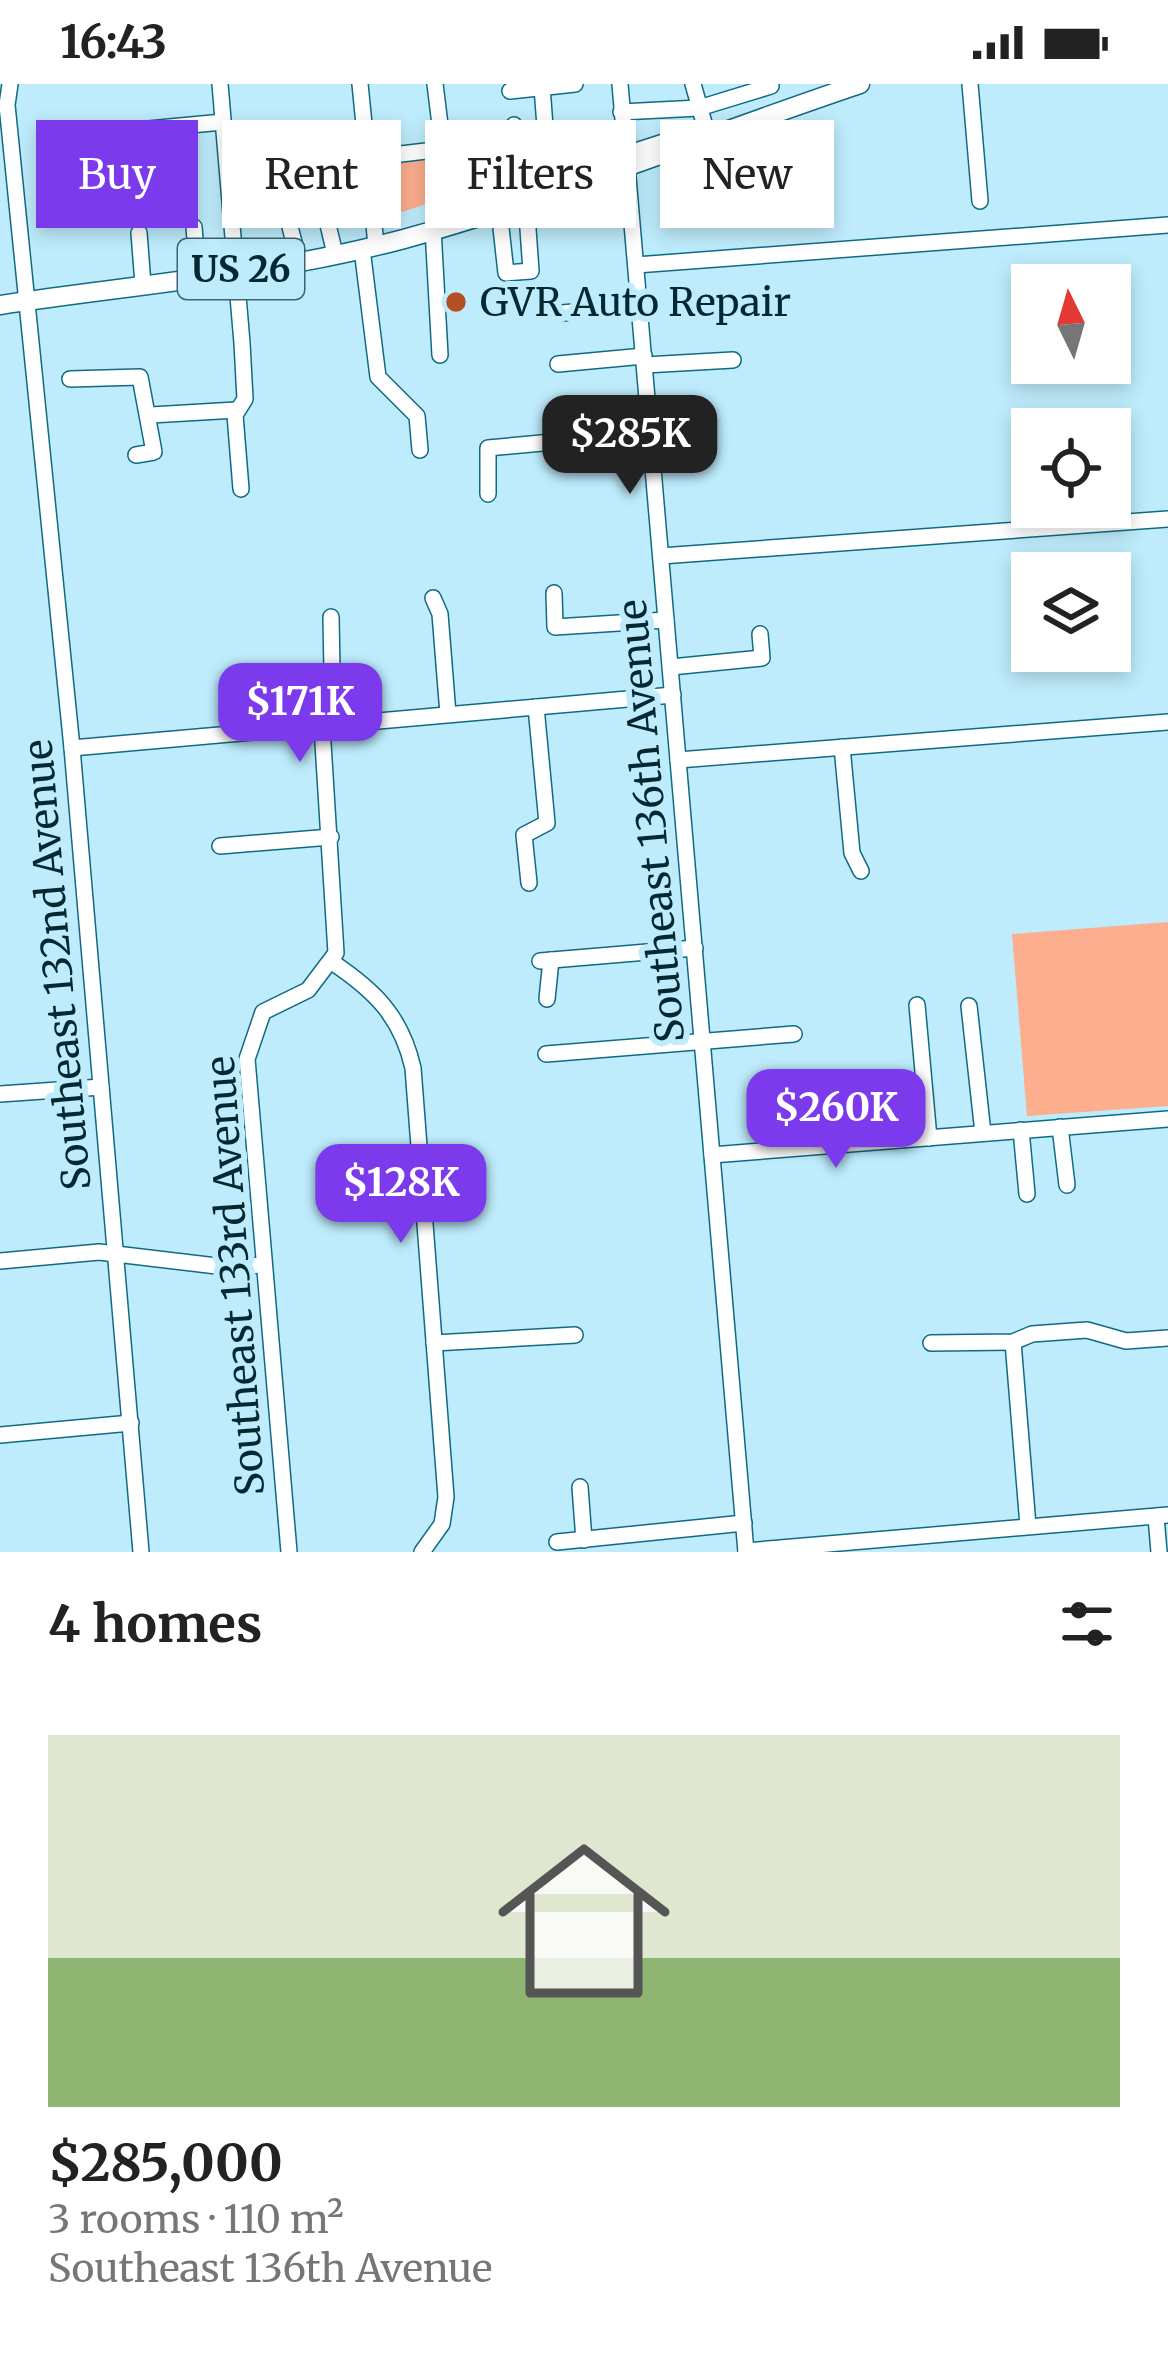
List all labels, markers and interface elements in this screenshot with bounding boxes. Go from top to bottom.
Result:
text: 16:43 [60,14,167,70]
chip: Buy [36,120,198,228]
chip: Rent [222,120,401,228]
chip: Filters [425,120,636,228]
chip: New [660,120,834,228]
road number: US 26 [178,239,304,299]
north arrow [1011,264,1131,384]
map controls [1011,264,1131,672]
place label: GVR Auto Repair [480,278,791,327]
marker: GVR Auto Repair [443,289,469,315]
pin: $285K [546,395,714,497]
button: locate [1011,408,1131,528]
text: $285K [569,409,691,458]
button: layers [1011,552,1131,672]
street label: Southeast 136th Avenue [608,597,695,1044]
pin: $171K [216,663,384,765]
text: $171K [245,677,355,726]
street label: Southeast 132nd Avenue [13,738,102,1192]
street label: Southeast 133rd Avenue [196,1055,275,1497]
pin: $260K [752,1069,920,1171]
text: $260K [774,1083,898,1132]
pin: $128K [317,1144,485,1246]
text: $128K [342,1158,460,1207]
icon: filters [1054,1591,1120,1657]
text: 4 homes [48,1592,262,1656]
icon: home [476,1813,692,2029]
text: $285,000 [48,2131,283,2195]
text: 3 rooms · 110 m² [48,2195,344,2244]
text: Southeast 136th Avenue [48,2244,492,2293]

